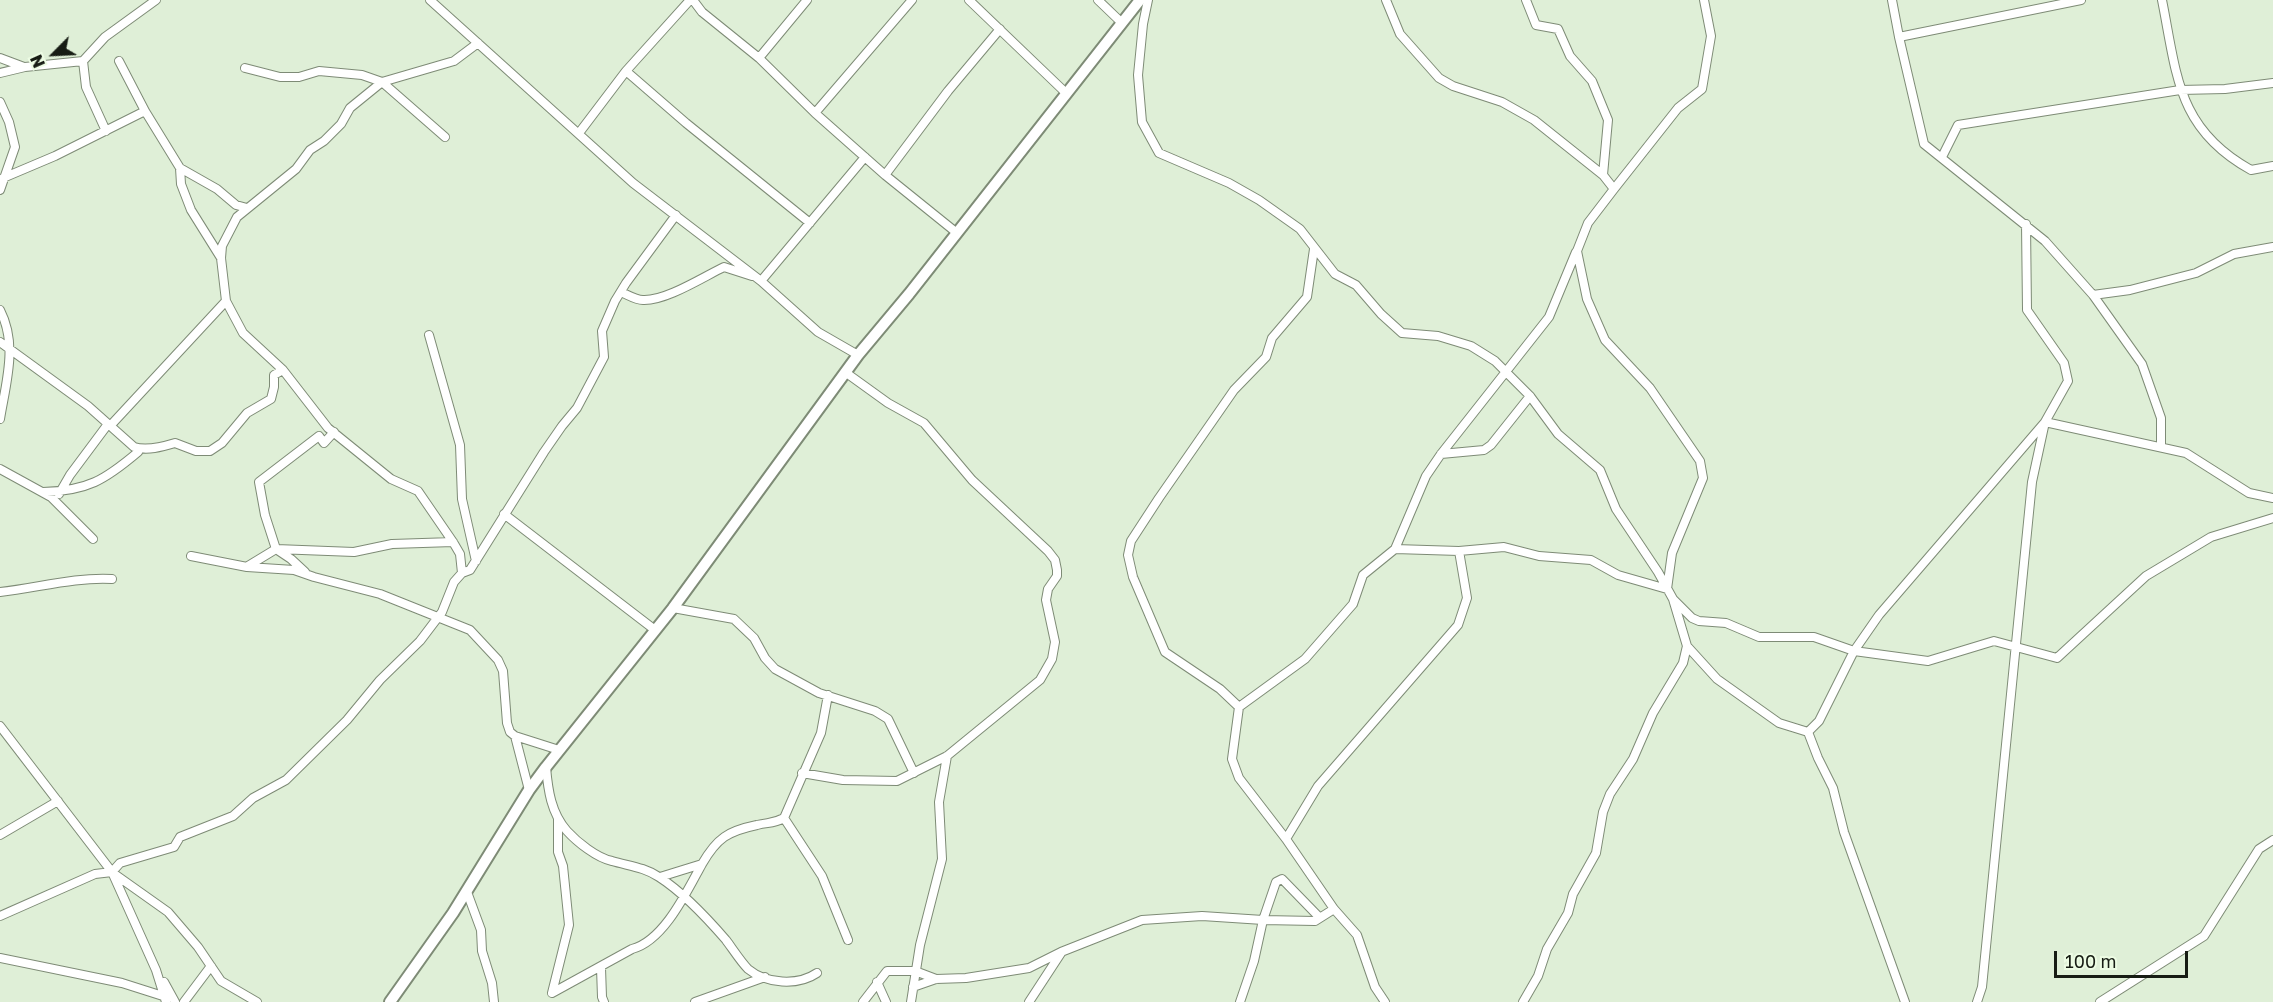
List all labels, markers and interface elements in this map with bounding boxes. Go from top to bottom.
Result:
north arrow [24,24,84,84]
text: N [26,52,49,71]
scale bar [2057,939,2190,977]
text: 100 m [2065,950,2116,972]

